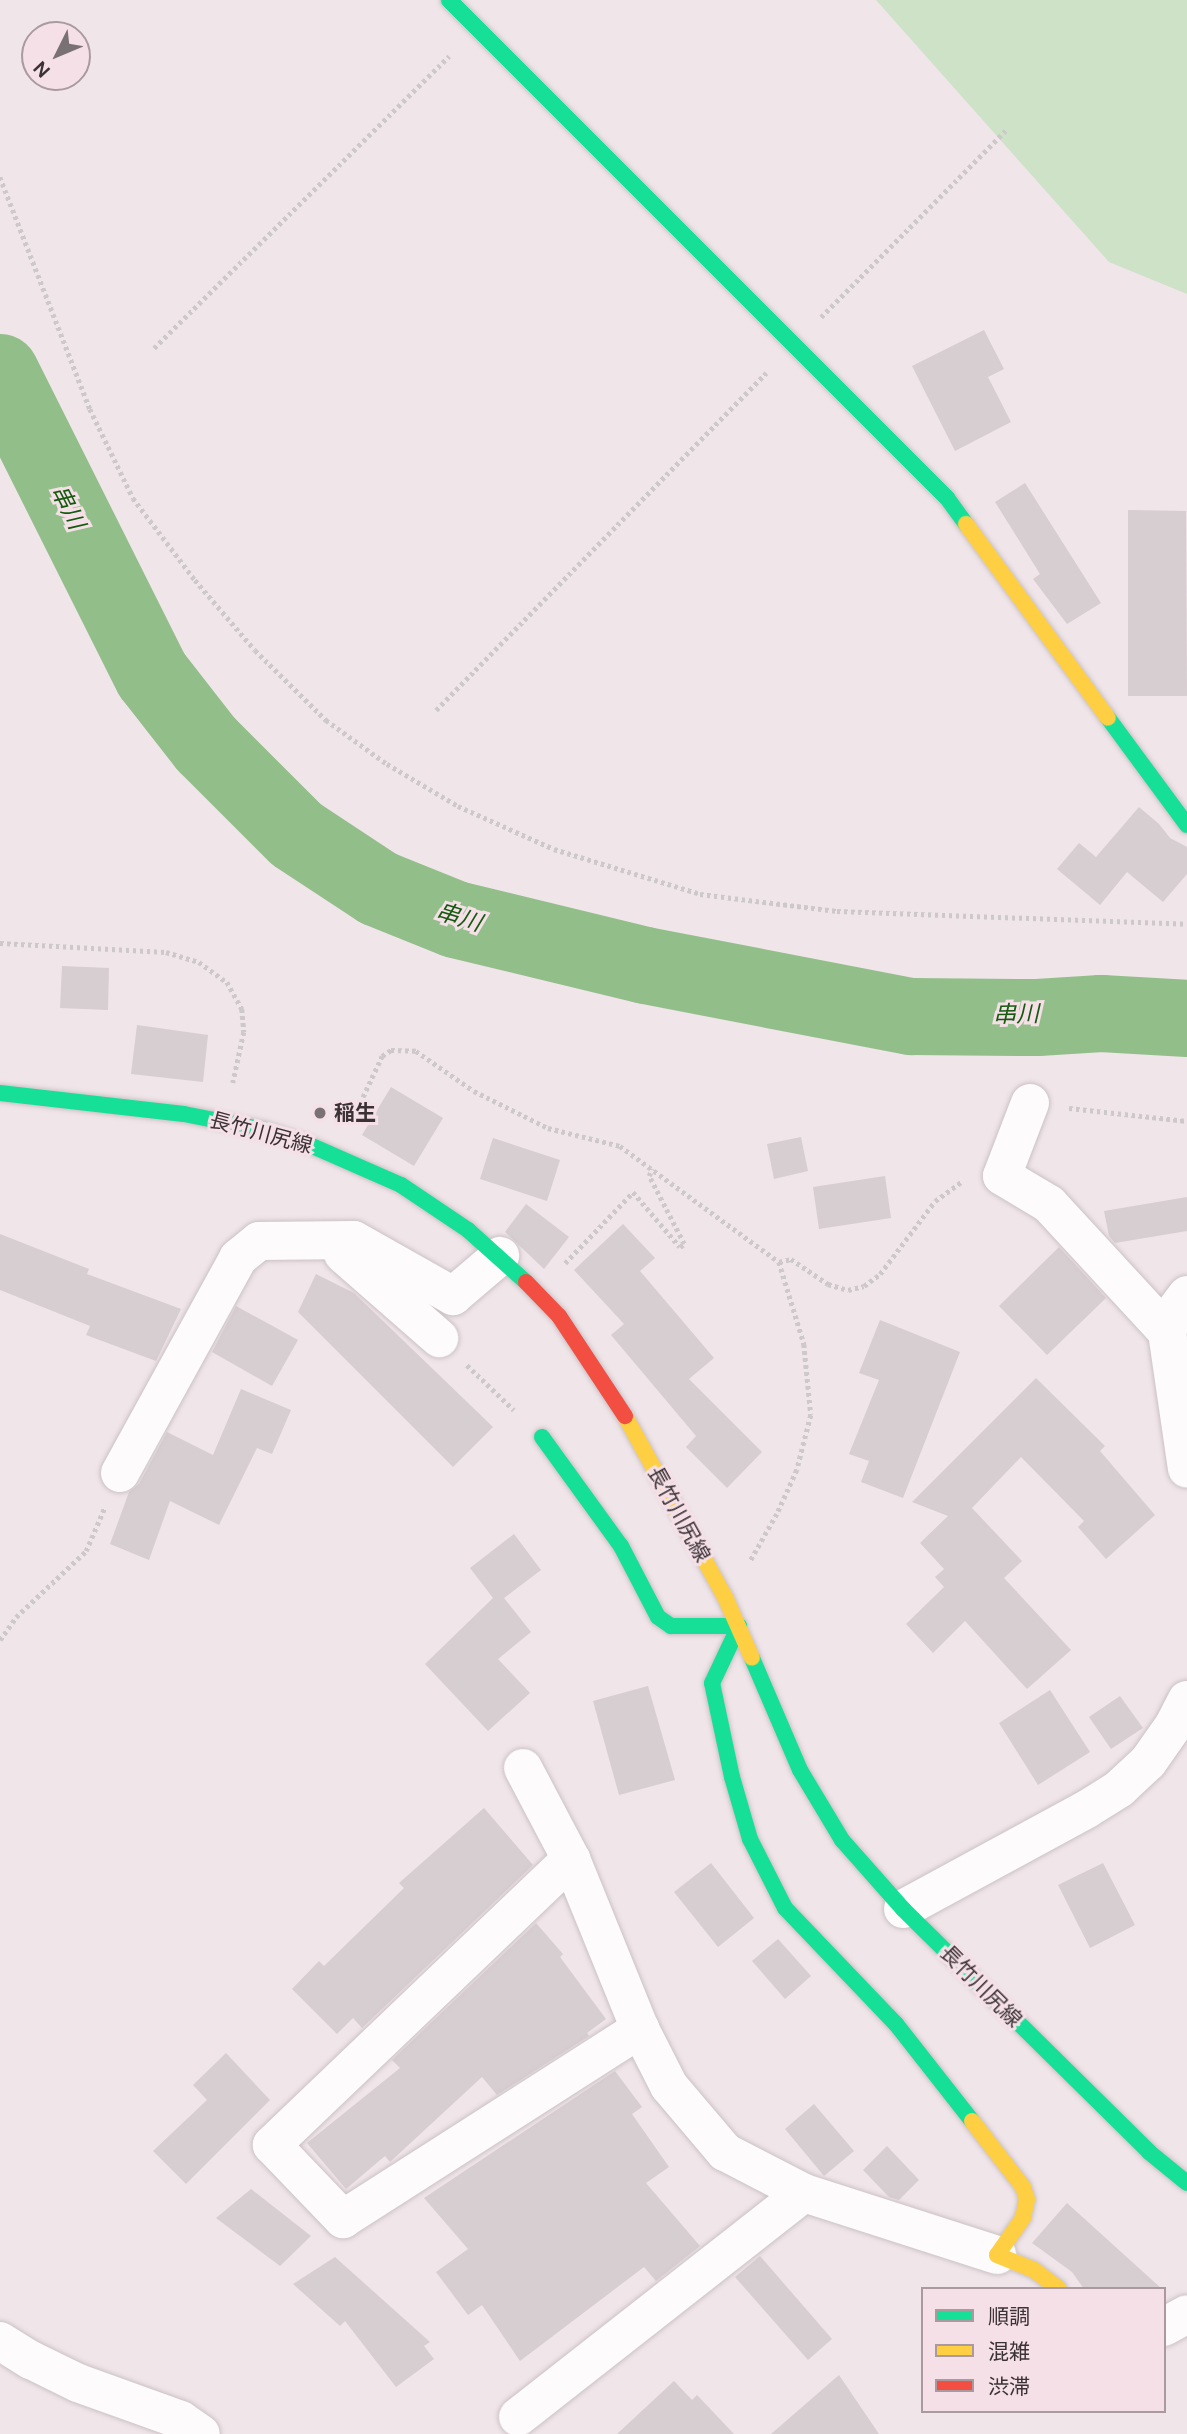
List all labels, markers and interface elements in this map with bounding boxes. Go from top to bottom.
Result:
north arrow [21,21,91,91]
text: N [28,56,56,83]
water label: 串川 [45,480,91,534]
water label: 串川 [433,897,485,937]
water label: 串川 [993,1000,1039,1028]
place label: 稲生 [334,1100,376,1126]
marker: 稲生 [312,1105,328,1121]
street label: 長竹川尻線 [207,1107,315,1159]
street label: 長竹川尻線 [643,1462,715,1566]
street label: 長竹川尻線 [935,1940,1027,2032]
legend [921,2287,1166,2413]
text: 順調 [988,2303,1030,2331]
text: 混雑 [988,2338,1030,2366]
text: 渋滞 [988,2373,1030,2401]

